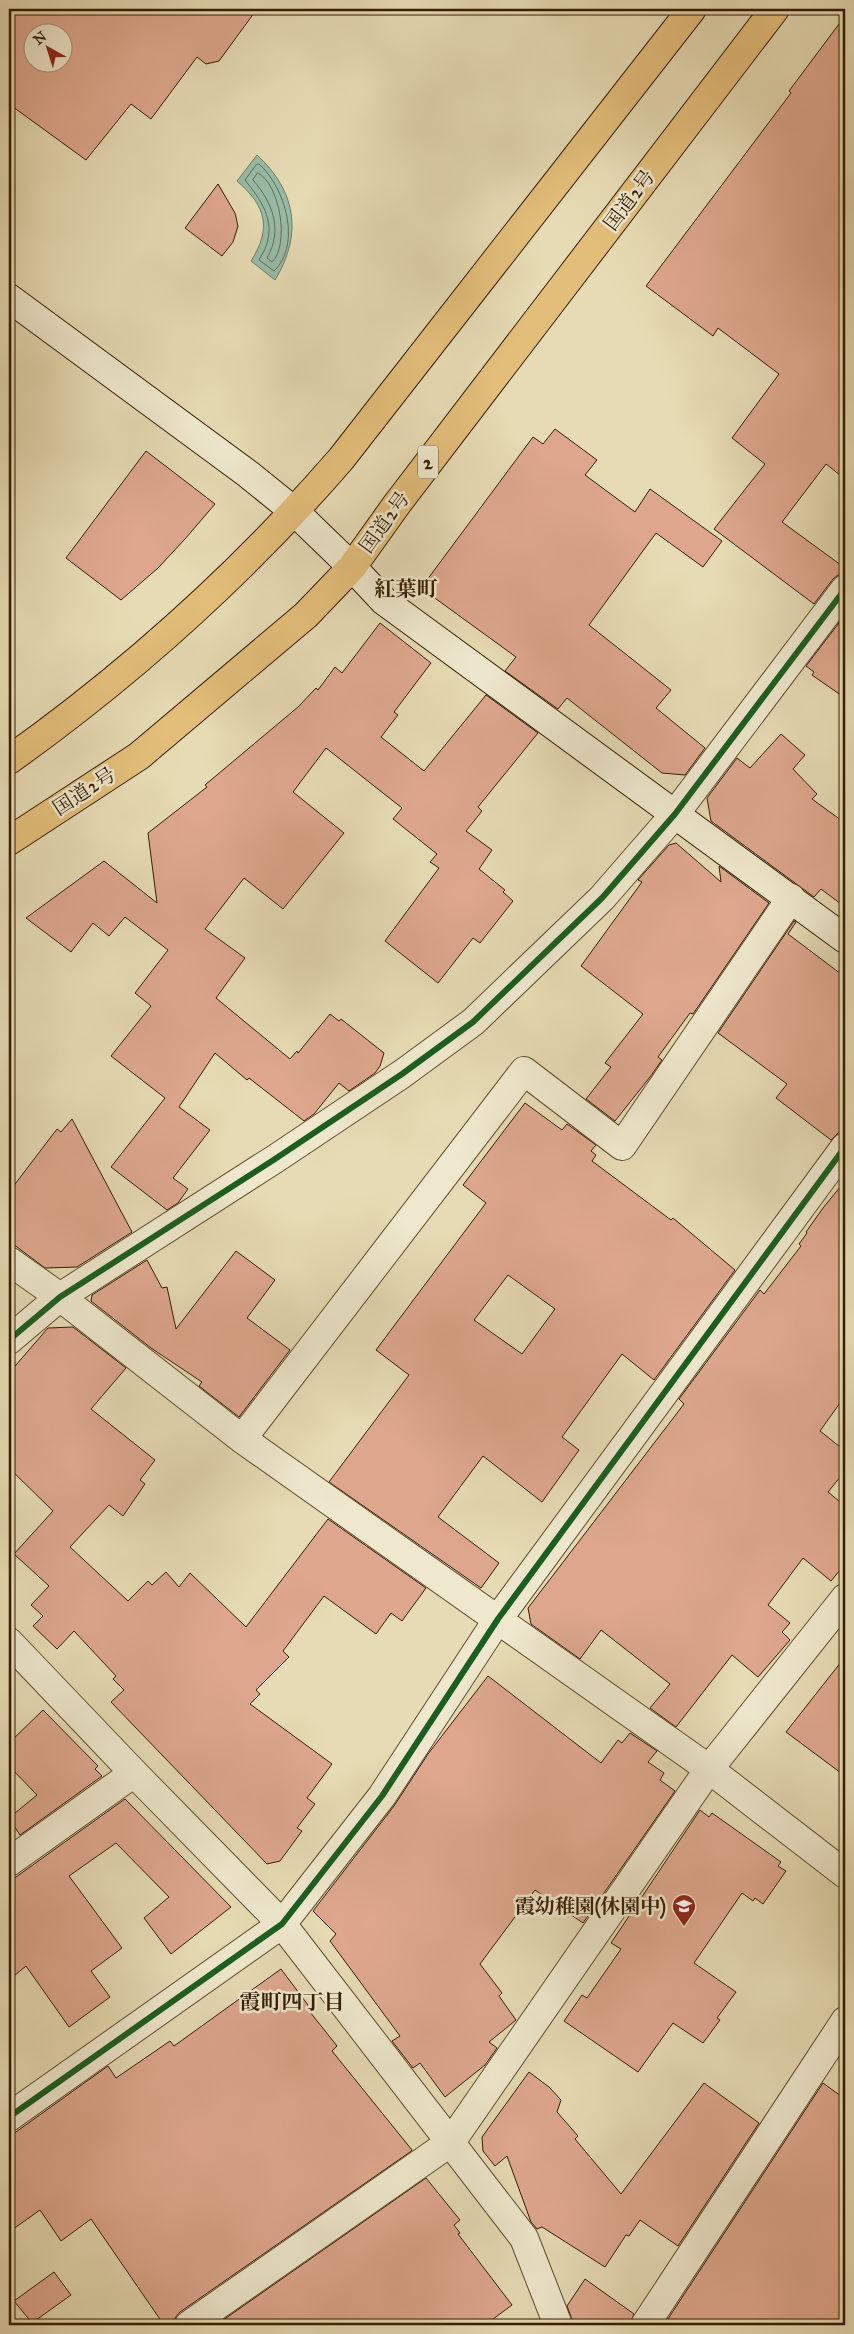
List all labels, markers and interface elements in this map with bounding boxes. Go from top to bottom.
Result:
north arrow [22,22,72,72]
text: N [30,28,50,49]
street label: 国道2号 [598,165,660,235]
road number: 2 [418,446,438,478]
street label: 国道2号 [354,487,414,557]
district label: 紅葉町 [375,576,438,602]
street label: 国道2号 [48,762,120,820]
school or university icon: 霞幼稚園(休園中) [671,1893,697,1927]
place label: 霞幼稚園(休園中) [515,1894,666,1919]
district label: 霞町四丁目 [240,1989,345,2015]

